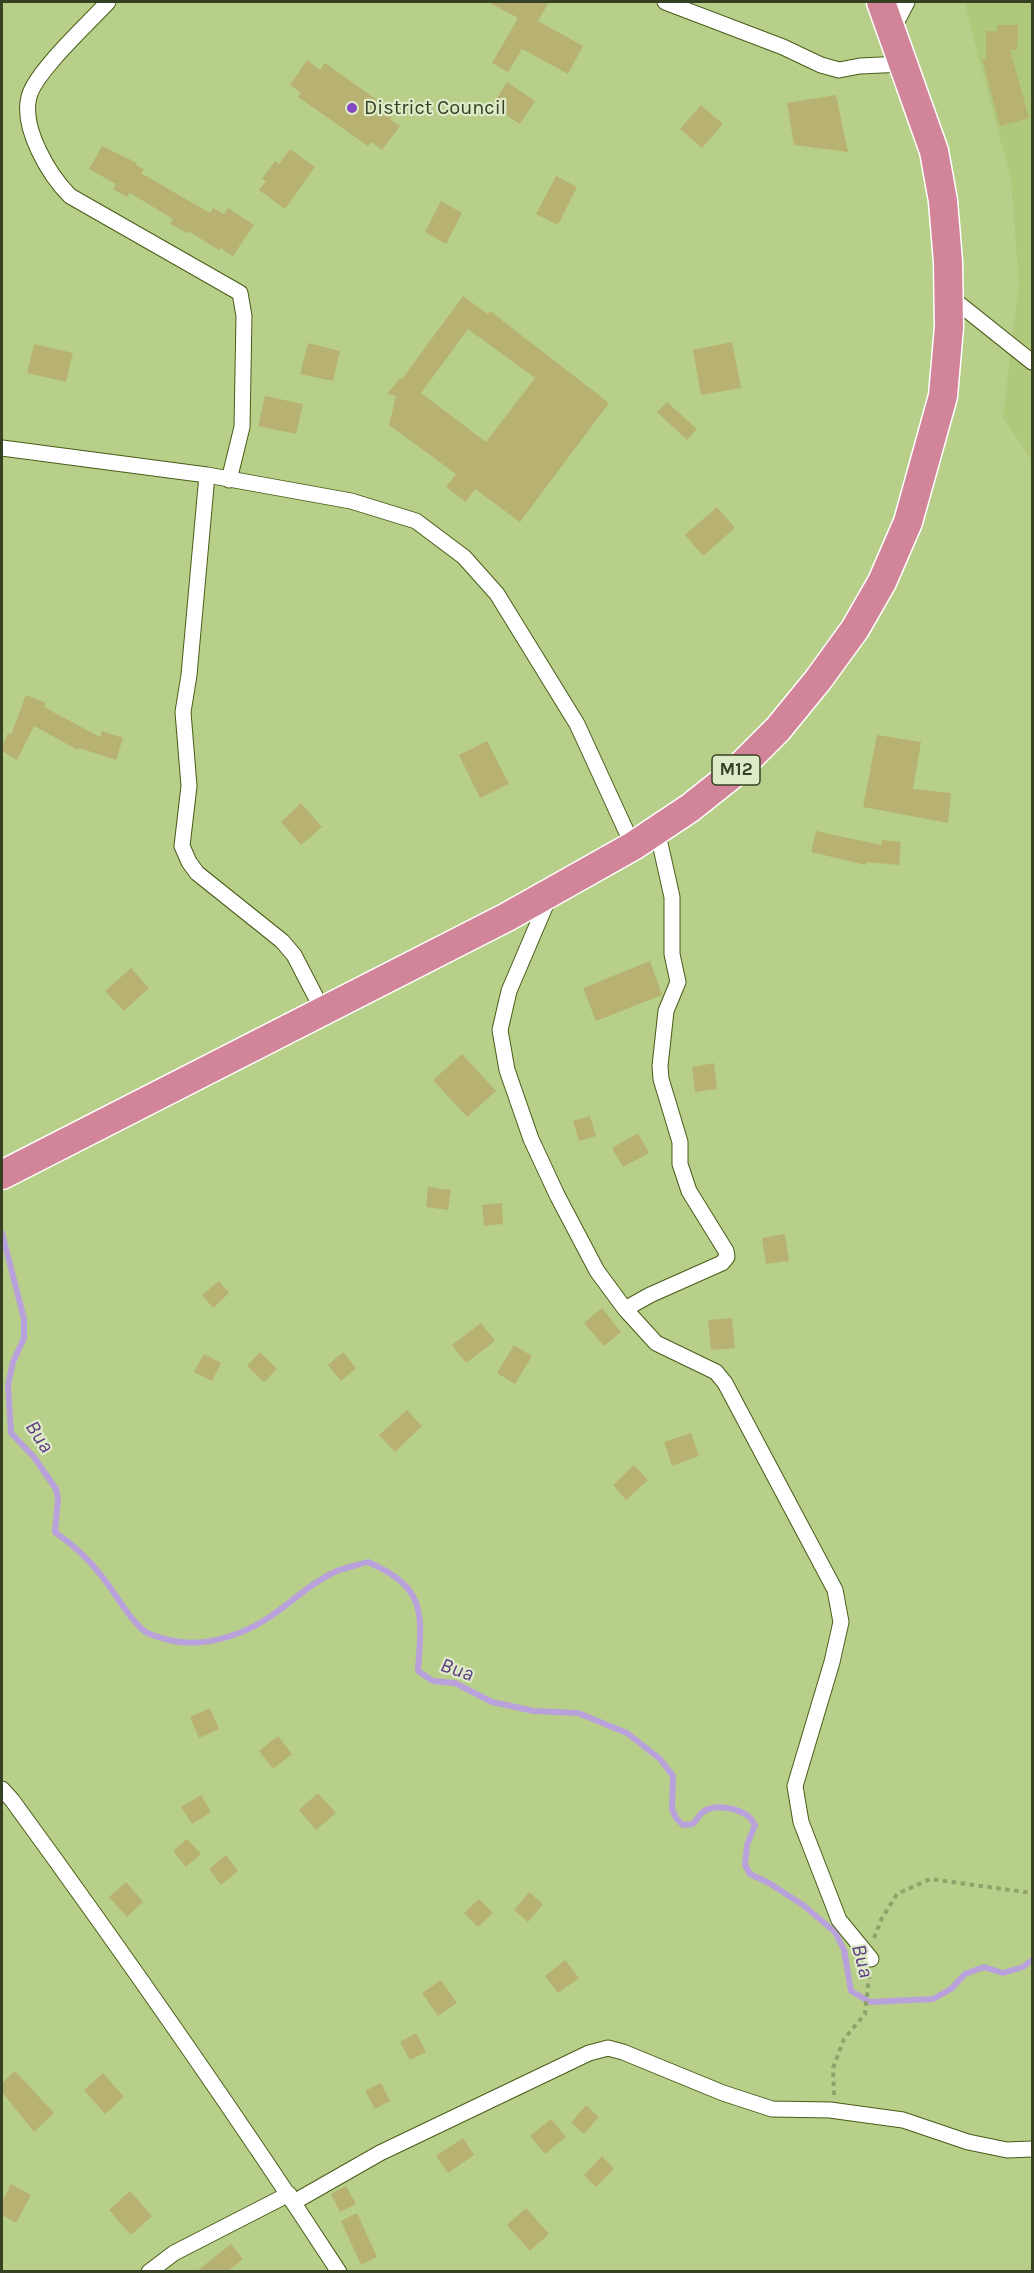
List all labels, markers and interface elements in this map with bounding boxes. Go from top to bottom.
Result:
place label: District Council [364,96,506,120]
marker: District Council [345,101,359,115]
road number: M12 [712,755,760,785]
water label: Bua [19,1416,59,1458]
water label: Bua [437,1653,477,1687]
water label: Bua [845,1941,879,1981]

